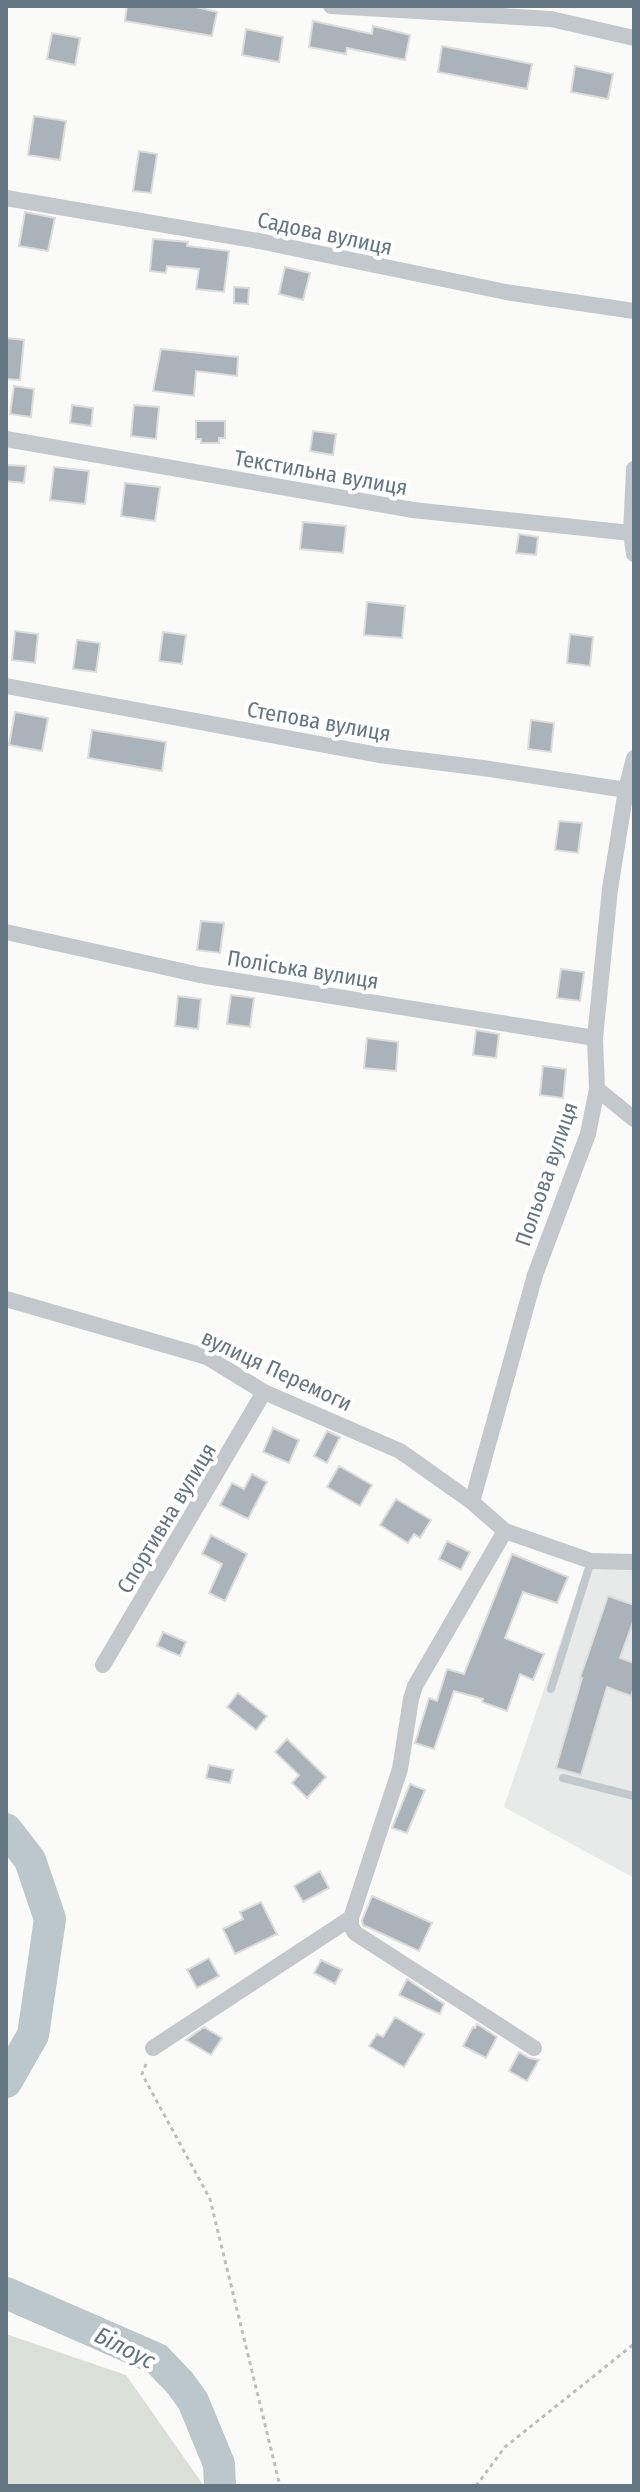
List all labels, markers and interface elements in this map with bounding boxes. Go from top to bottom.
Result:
street label: Садова вулиця [255,206,395,261]
street label: Текстильна вулиця [232,444,410,501]
street label: Степова вулиця [245,696,393,747]
street label: Поліська вулиця [225,944,381,995]
street label: Польова вулиця [509,1099,584,1250]
street label: вулиця Перемоги [197,1324,356,1417]
street label: Спортивна вулиця [111,1438,222,1598]
water label: Білоус [90,2321,161,2375]

